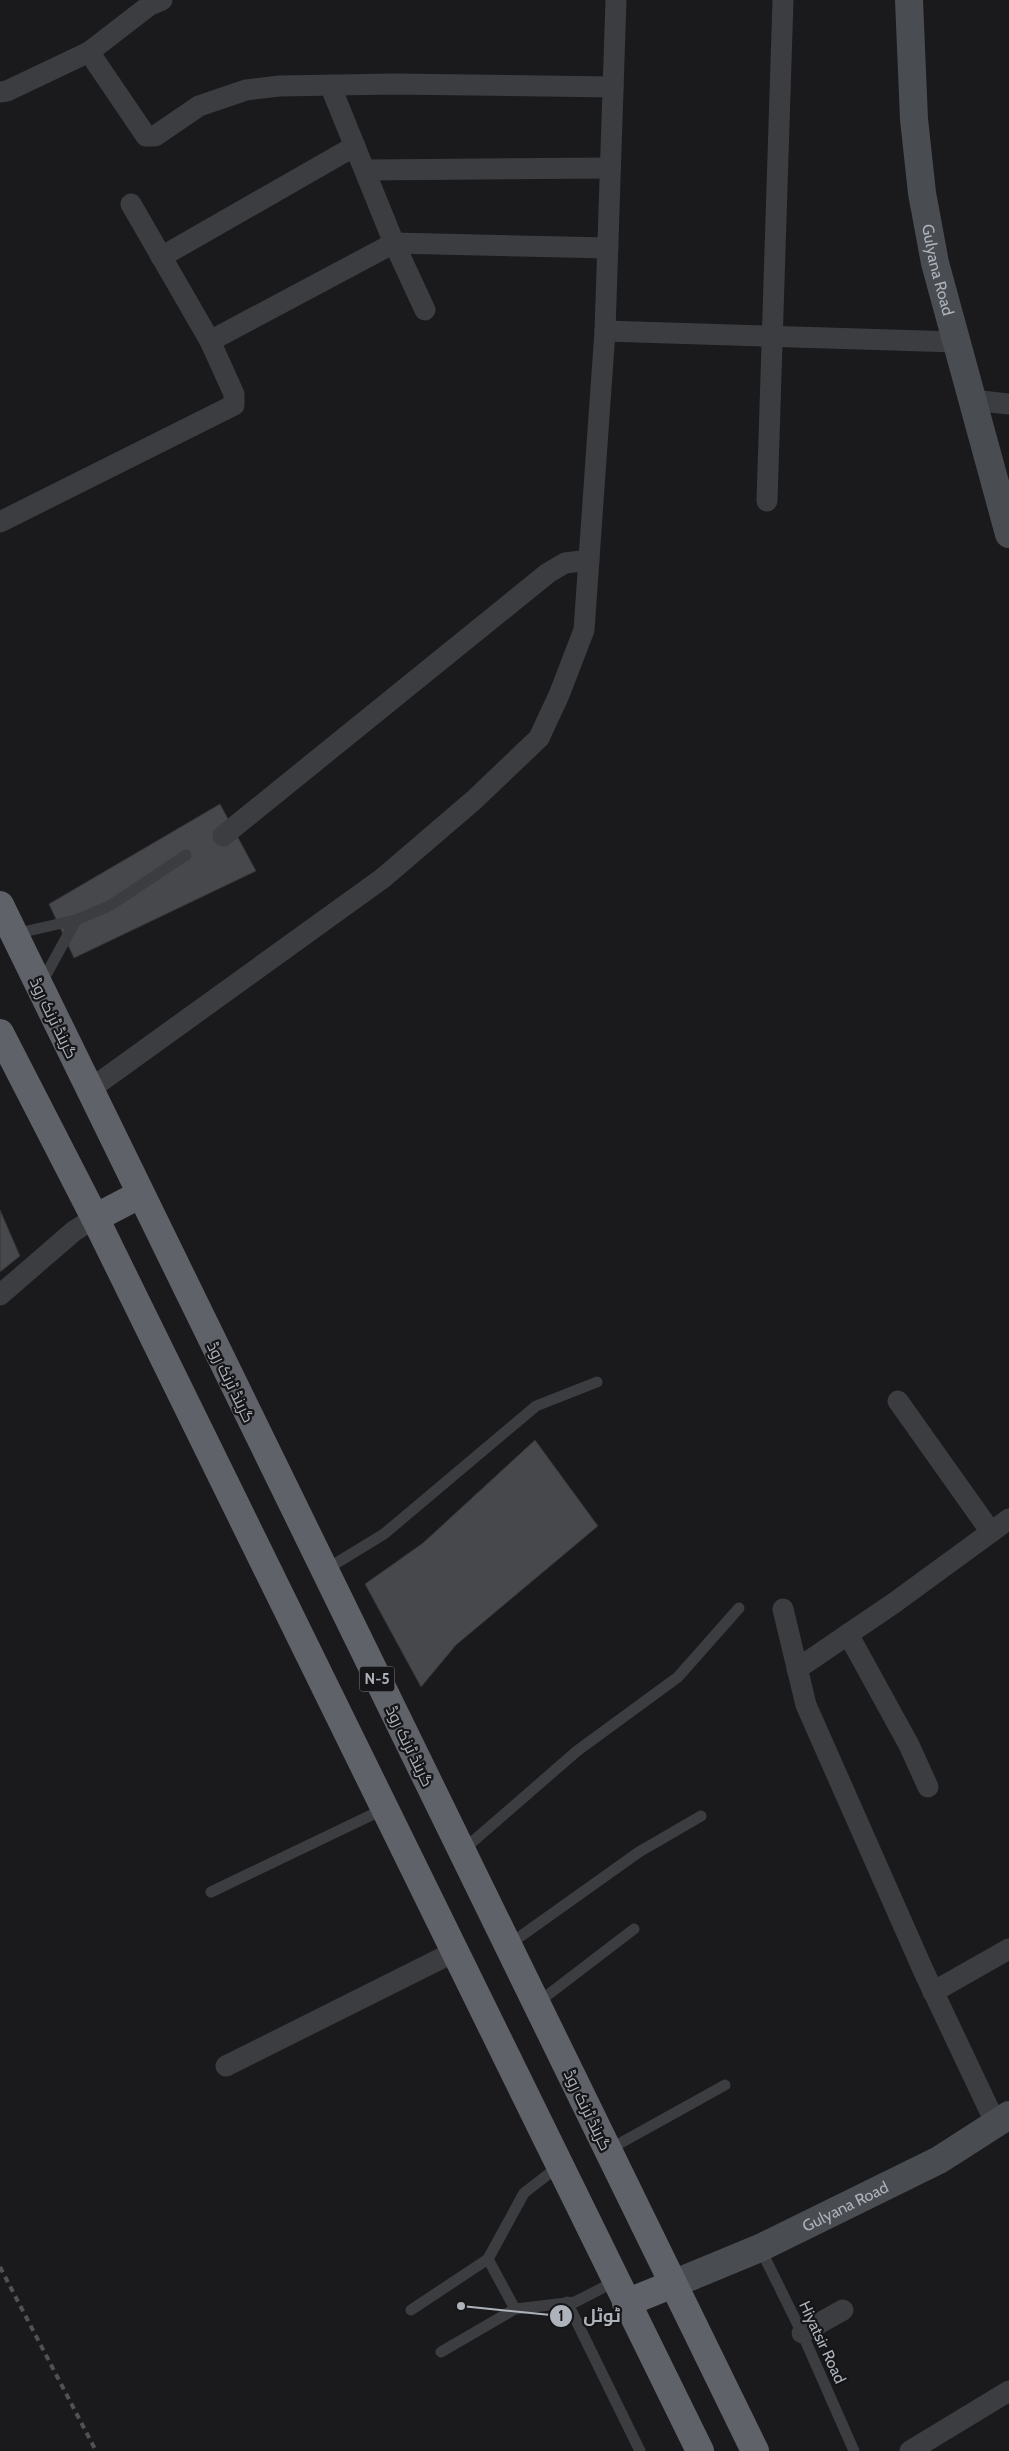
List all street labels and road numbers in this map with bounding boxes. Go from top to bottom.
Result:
street label: Gulyana Road [918,223,958,318]
street label: گرینڈ ٹرنک روڈ [26,975,81,1062]
street label: گرینڈ ٹرنک روڈ [203,1339,258,1426]
road number: N-5 [360,1666,394,1692]
street label: گرینڈ ٹرنک روڈ [382,1703,437,1790]
street label: گرینڈ ٹرنک روڈ [560,2067,615,2154]
street label: Gulyana Road [799,2177,891,2236]
street label: Hiyatsir Road [795,2298,850,2386]

